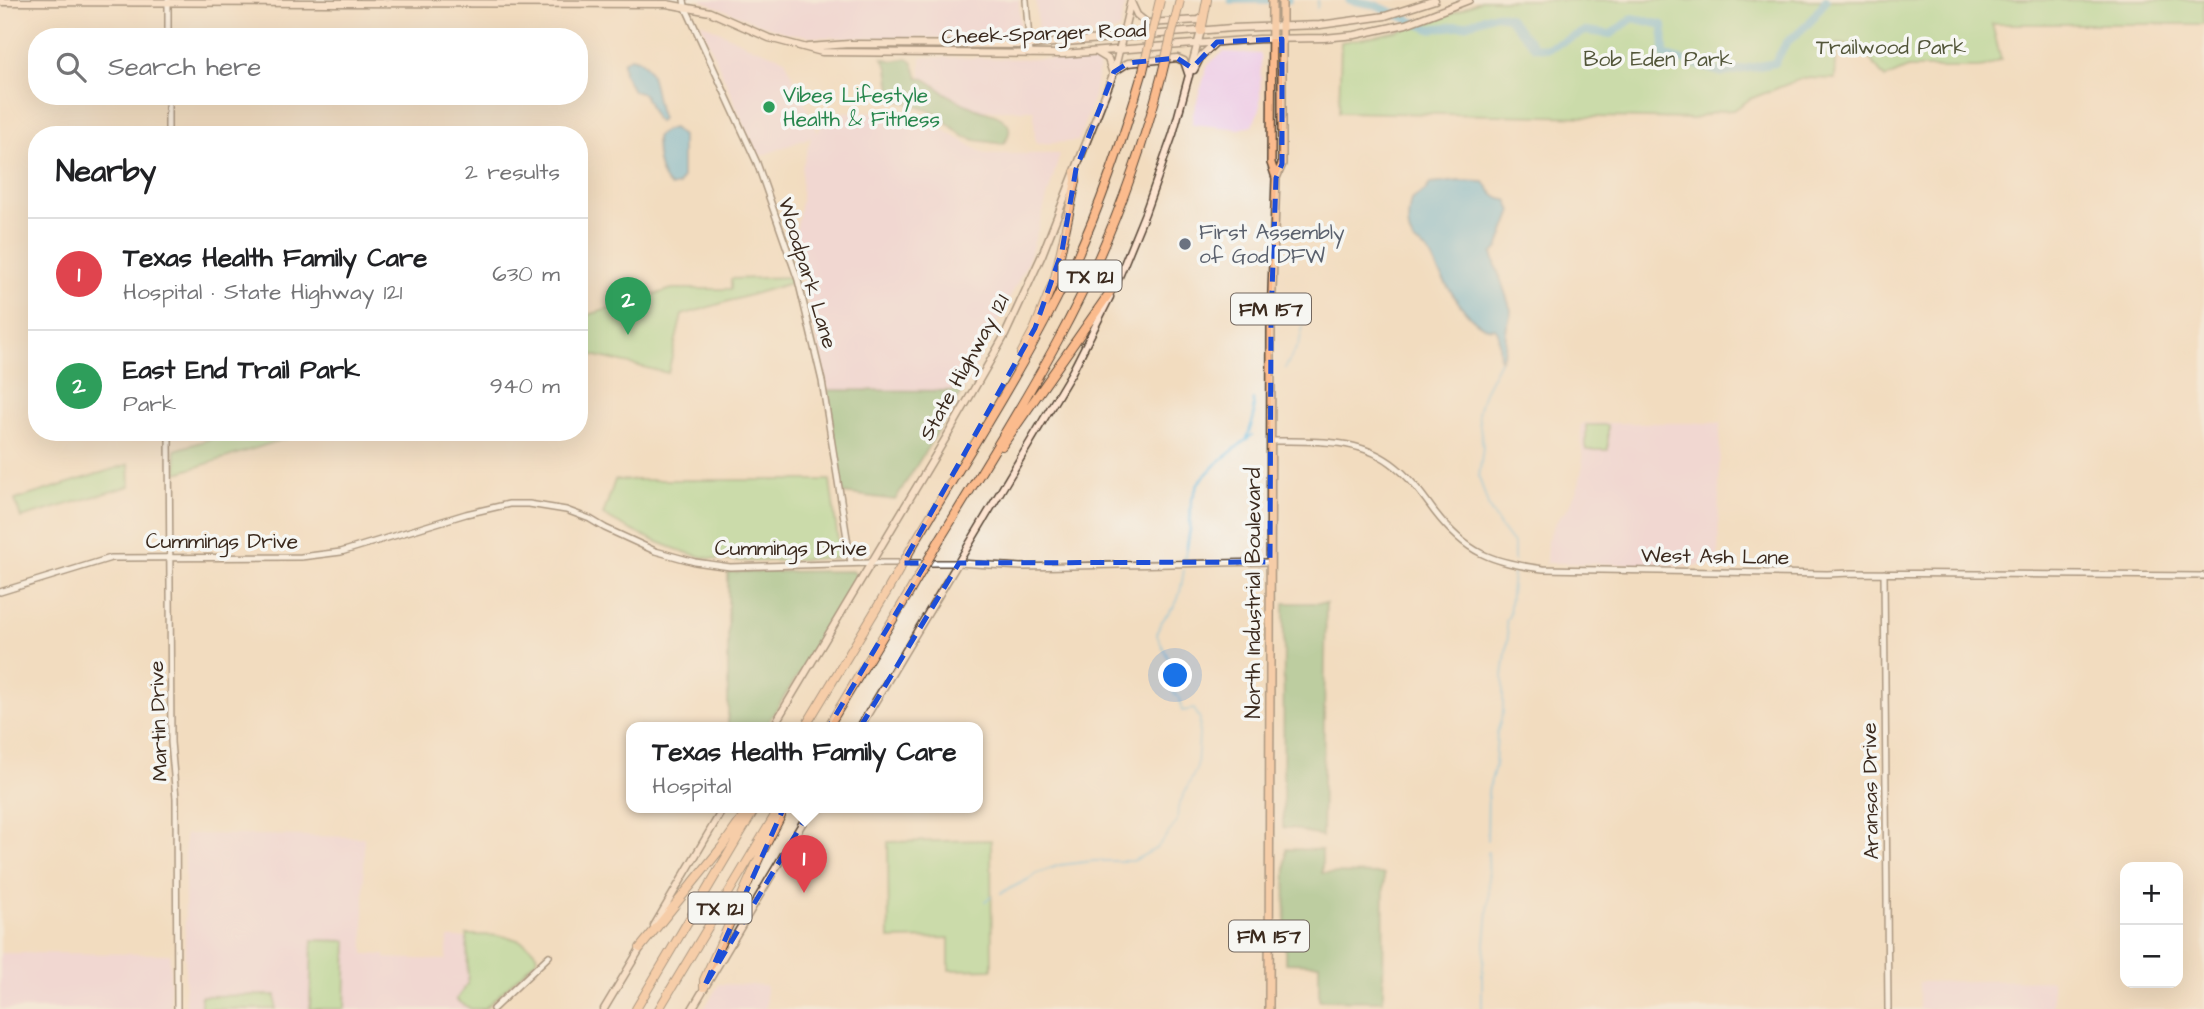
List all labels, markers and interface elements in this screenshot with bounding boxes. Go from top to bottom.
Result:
street label: Cheek-Sparger Road [941,15,1147,54]
search box [28,28,588,105]
park label: Trailwood Park [1816,33,1966,62]
park label: Bob Eden Park [1584,45,1733,74]
icon: search [52,48,90,86]
text: Search here [108,49,261,85]
place label: Vibes Lifestyle Health & Fitness [783,81,940,134]
marker: Vibes Lifestyle Health & Fitness [761,99,777,115]
text: Nearby [56,151,156,193]
text: 2 results [465,156,560,188]
street label: Woodpark Lane [770,194,844,353]
place label: First Assembly of God DFW [1199,218,1345,271]
marker: First Assembly of God DFW [1177,236,1193,252]
text: Texas Health Family Care [123,240,427,276]
text: 1 [78,258,80,290]
text: 630 m [492,258,560,290]
road number: TX 121 [1058,260,1122,292]
text: Hospital · State Highway 121 [123,276,403,308]
pin: 2 [605,277,651,335]
street label: State Highway 121 [912,289,1019,447]
road number: FM 157 [1231,294,1311,324]
text: East End Trail Park [123,352,360,388]
text: 2 [72,370,86,402]
text: 940 m [490,370,560,402]
text: Park [123,388,176,420]
street label: North Industrial Boulevard [1239,467,1268,719]
street label: Cummings Drive [146,527,298,558]
street label: Cummings Drive [715,534,867,565]
street label: West Ash Lane [1641,541,1789,572]
your location [1158,658,1192,692]
street label: Martin Drive [142,660,175,782]
popup [626,722,983,813]
street label: Aransas Drive [1855,722,1886,860]
text: Texas Health Family Care [652,734,957,770]
text: Hospital [652,770,732,802]
pin: 1 [781,835,827,893]
map controls [2120,862,2183,988]
button: + [2120,862,2183,925]
road number: TX 121 [688,893,752,924]
road number: FM 157 [1229,920,1309,952]
button: − [2120,925,2183,988]

